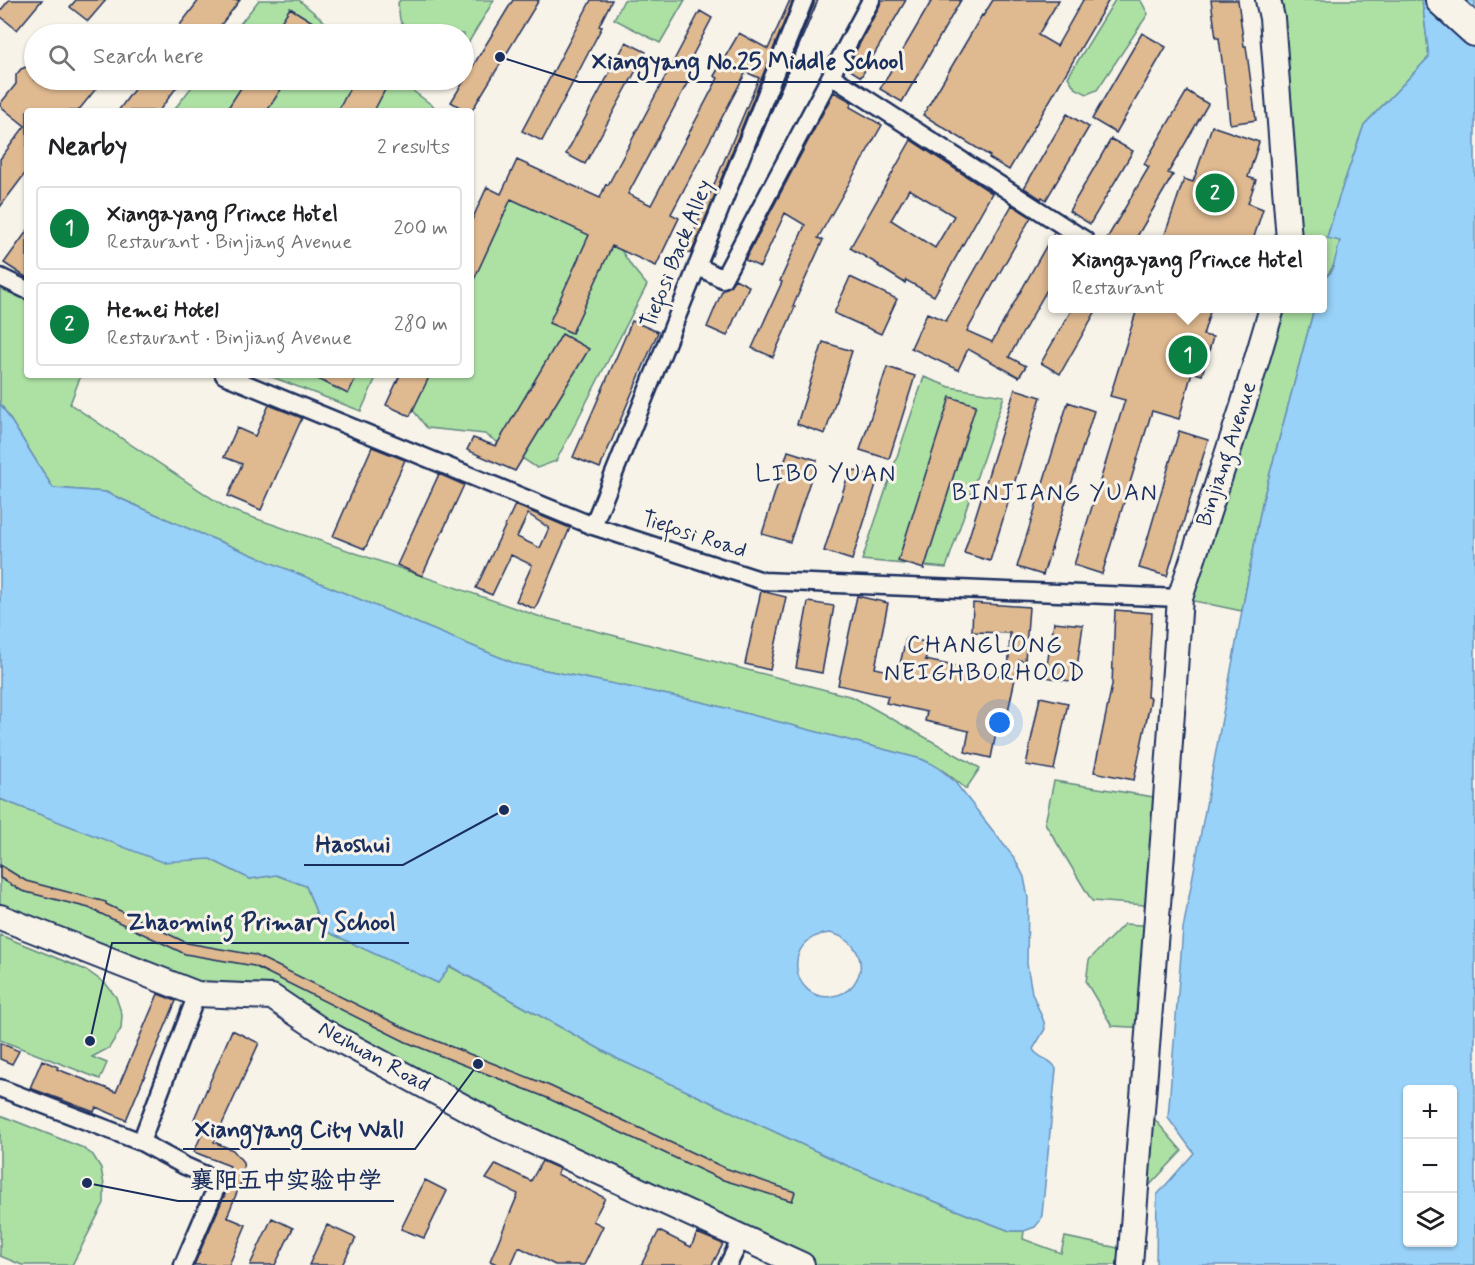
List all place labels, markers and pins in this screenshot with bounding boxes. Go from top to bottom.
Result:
callout: Xiangyang No.25 Middle School [579,40,917,82]
pin: 2 [1196,170,1234,216]
pin: 1 [1168,332,1208,378]
callout: Haoshui [304,823,403,865]
callout: Zhaoming Primary School [112,901,409,943]
callout: Xiangyang City Wall [183,1107,415,1149]
callout: 襄阳五中实验中学 [178,1159,394,1201]

